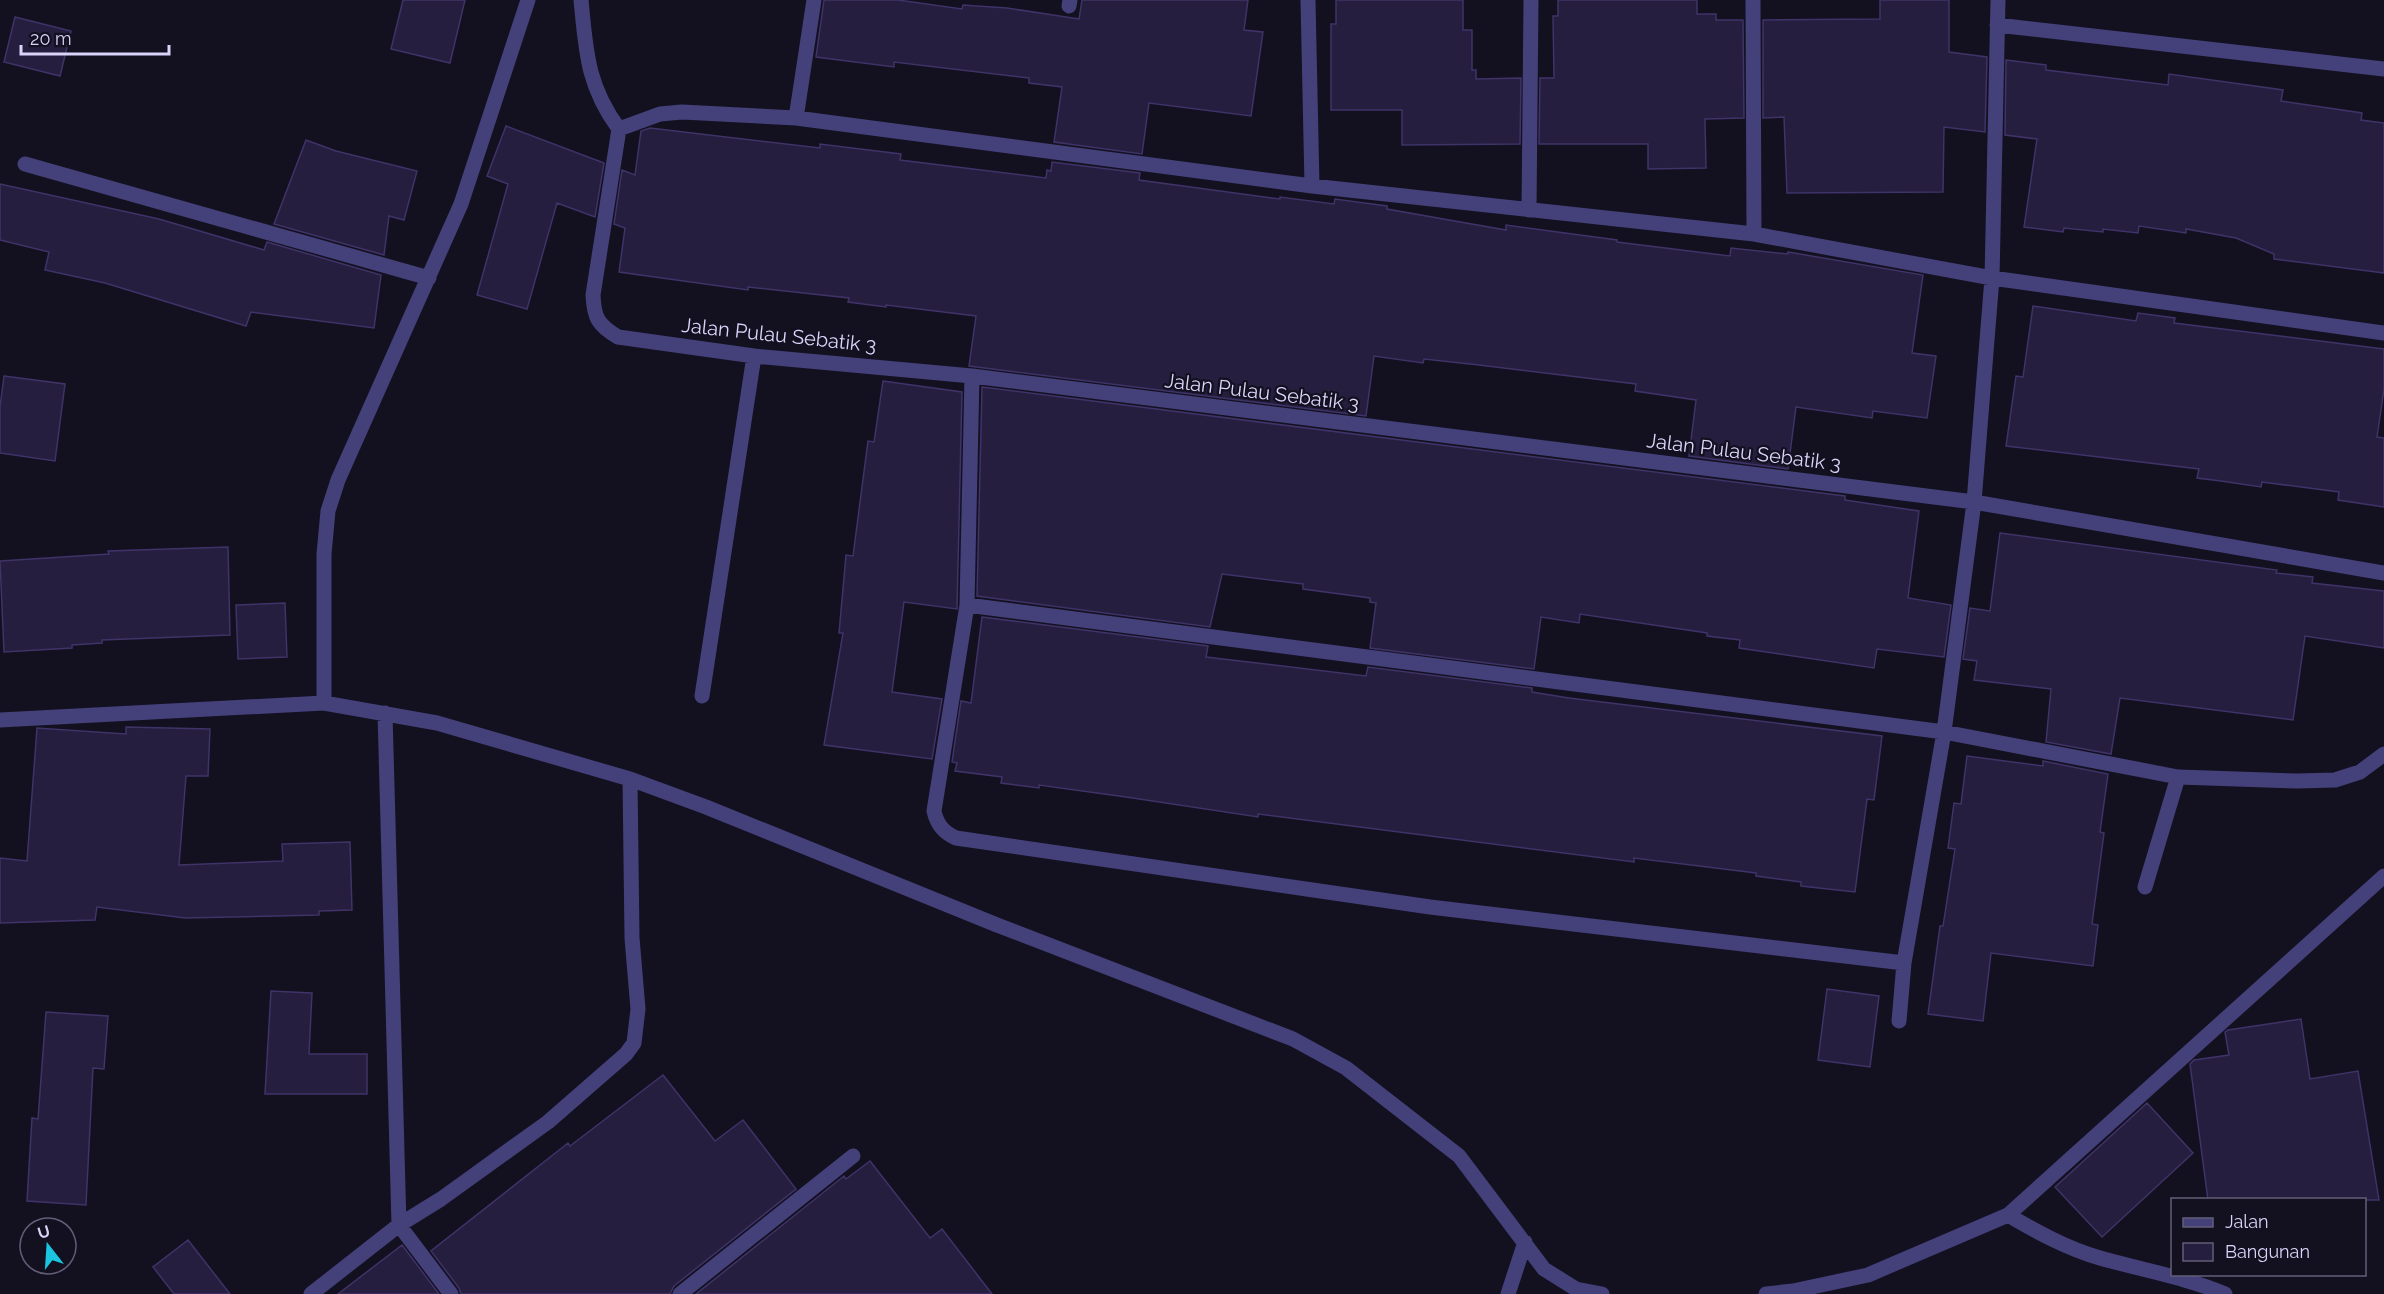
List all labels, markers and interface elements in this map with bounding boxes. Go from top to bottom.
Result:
scale bar [21,18,170,56]
text: 20 m [30,28,72,49]
street label: Jalan Pulau Sebatik 3 [680,313,878,357]
street label: Jalan Pulau Sebatik 3 [1163,368,1361,416]
street label: Jalan Pulau Sebatik 3 [1645,428,1843,476]
legend [2171,1198,2366,1276]
text: Jalan [2225,1211,2269,1232]
north arrow [18,1216,78,1276]
text: U [35,1221,52,1243]
text: Bangunan [2225,1241,2310,1262]

